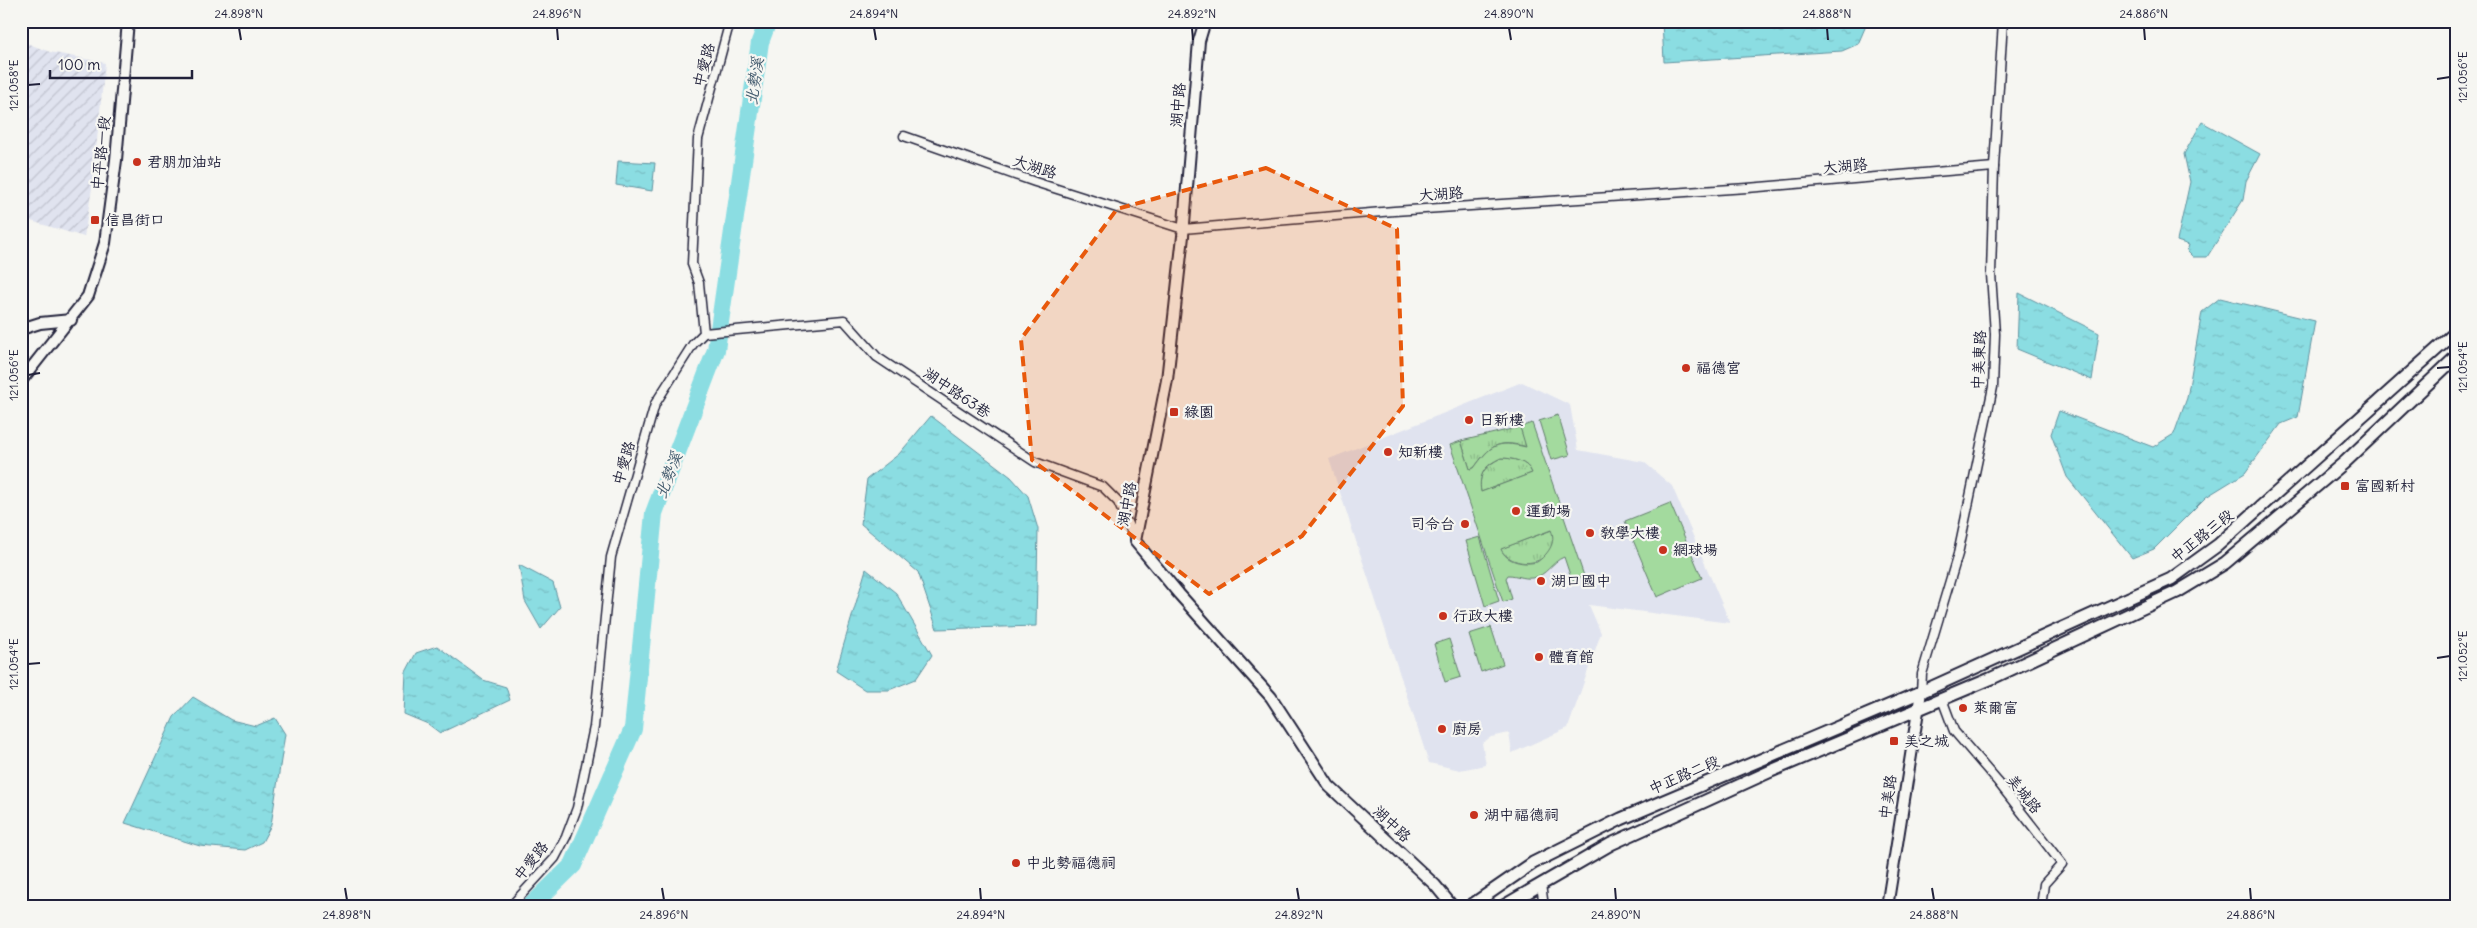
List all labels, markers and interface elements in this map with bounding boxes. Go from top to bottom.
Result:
text: 24.898°N [215,6,263,21]
text: 24.896°N [533,6,581,21]
text: 24.894°N [850,6,898,21]
text: 24.892°N [1168,6,1216,21]
text: 24.890°N [1484,6,1534,21]
text: 24.888°N [1803,6,1851,21]
text: 24.886°N [2120,6,2168,21]
street label: 中愛路 [689,41,719,89]
scale bar [50,48,192,80]
text: 121.056°E [2455,51,2470,103]
text: 100 m [58,55,100,74]
water label: 北勢溪 [741,55,767,106]
text: 121.058°E [6,59,21,111]
street label: 湖中路 [1166,82,1189,128]
street label: 中平路一段 [87,115,114,191]
street label: 大湖路 [1011,151,1059,183]
place label: 君朋加油站 [147,152,222,171]
street label: 大湖路 [1822,154,1868,177]
marker: 君朋加油站 [131,156,143,168]
street label: 大湖路 [1418,182,1464,205]
place label: 信昌街口 [105,210,165,229]
marker: 信昌街口 [89,214,101,226]
street label: 中美東路 [1967,330,1990,390]
text: 121.054°E [2455,341,2470,393]
text: 121.056°E [6,349,21,401]
place label: 福德宫 [1696,358,1741,377]
marker: 福德宫 [1680,362,1692,374]
street label: 湖中路63巷 [920,363,995,422]
place label: 綠園 [1184,402,1214,421]
marker: 綠園 [1168,406,1180,418]
place label: 日新樓 [1479,410,1524,429]
marker: 日新樓 [1463,414,1475,426]
street label: 中愛路 [608,439,639,487]
place label: 知新樓 [1398,442,1443,461]
marker: 知新樓 [1382,446,1394,458]
water label: 北勢溪 [650,448,686,501]
place label: 富國新村 [2355,476,2415,495]
street label: 湖中路 [1113,480,1140,528]
marker: 富國新村 [2339,480,2351,492]
place label: 運動場 [1526,501,1571,520]
marker: 運動場 [1510,505,1522,517]
street label: 中正路三段 [2166,505,2237,566]
place label: 司令台 [1410,514,1455,533]
marker: 司令台 [1459,518,1471,530]
place label: 教學大樓 [1600,523,1660,542]
marker: 教學大樓 [1584,527,1596,539]
place label: 網球場 [1673,540,1718,559]
marker: 網球場 [1657,544,1669,556]
place label: 湖口國中 [1551,571,1611,590]
marker: 湖口國中 [1535,575,1547,587]
place label: 行政大樓 [1453,606,1513,625]
marker: 行政大樓 [1437,610,1449,622]
text: 121.052°E [2455,630,2470,682]
text: 121.054°E [6,638,21,690]
place label: 體育館 [1549,647,1594,666]
marker: 體育館 [1533,651,1545,663]
place label: 萊爾富 [1973,698,2018,717]
marker: 萊爾富 [1957,702,1969,714]
place label: 廚房 [1452,719,1482,738]
marker: 廚房 [1436,723,1448,735]
place label: 美之城 [1904,731,1949,750]
marker: 美之城 [1888,735,1900,747]
street label: 中正路二段 [1646,751,1722,798]
street label: 美城路 [2003,770,2046,817]
street label: 中美路 [1875,773,1900,821]
street label: 湖中路 [1369,801,1415,846]
place label: 湖中福德祠 [1484,805,1559,824]
marker: 湖中福德祠 [1468,809,1480,821]
street label: 中愛路 [509,837,552,884]
place label: 中北勢福德祠 [1026,853,1116,872]
marker: 中北勢福德祠 [1010,857,1022,869]
text: 24.898°N [323,907,371,922]
text: 24.896°N [640,907,688,922]
text: 24.894°N [957,907,1005,922]
text: 24.892°N [1275,907,1323,922]
text: 24.890°N [1591,907,1641,922]
text: 24.888°N [1910,907,1958,922]
text: 24.886°N [2227,907,2275,922]

